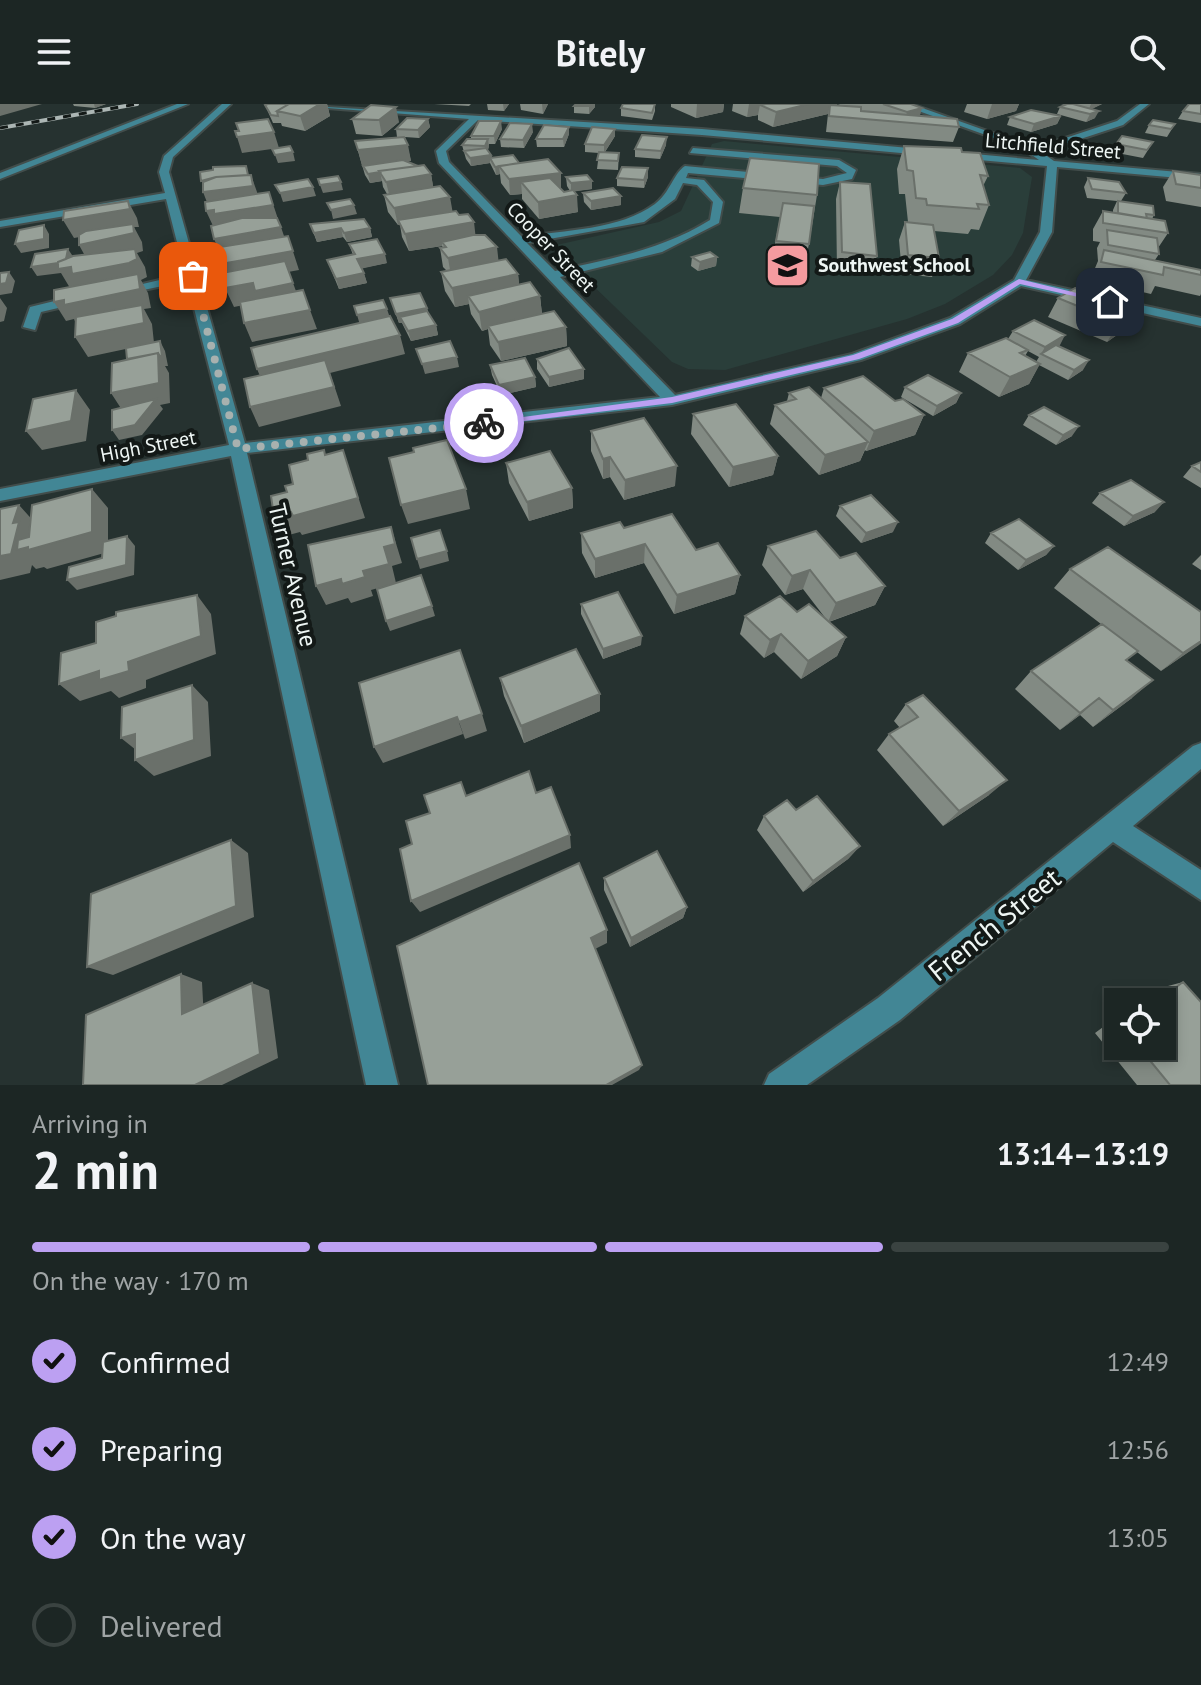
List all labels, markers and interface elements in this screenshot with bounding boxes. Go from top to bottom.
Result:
text: Bitely [556,29,645,76]
icon: menu [32,30,76,74]
icon: search [1125,30,1169,74]
street label: Litchfield Street [984,127,1122,165]
street label: Cooper Street [501,196,601,298]
school or university icon: Southwest School [763,241,811,289]
pin [159,242,227,310]
place label: Southwest School [818,252,970,278]
icon: bag [171,254,215,298]
pin [1076,268,1144,336]
icon: home [1088,280,1132,324]
courier [444,383,524,463]
icon: bike [462,401,506,445]
street label: High Street [98,424,198,468]
street label: Turner Avenue [261,500,325,650]
street label: French Street [920,859,1068,989]
map controls [1104,988,1176,1060]
button: locate [1104,988,1176,1060]
text: Arriving in [32,1107,148,1140]
text: 13:14–13:19 [997,1134,1169,1173]
text: 2 min [32,1136,159,1203]
text: On the way · 170 m [32,1264,249,1297]
icon: check [32,1339,76,1383]
text: Confirmed [100,1342,231,1381]
text: 12:49 [1107,1345,1169,1378]
icon: check [32,1427,76,1471]
text: Preparing [100,1430,223,1469]
text: 12:56 [1107,1433,1169,1466]
icon: check [32,1515,76,1559]
text: On the way [100,1518,246,1557]
text: 13:05 [1107,1521,1169,1554]
text: Delivered [100,1606,223,1645]

